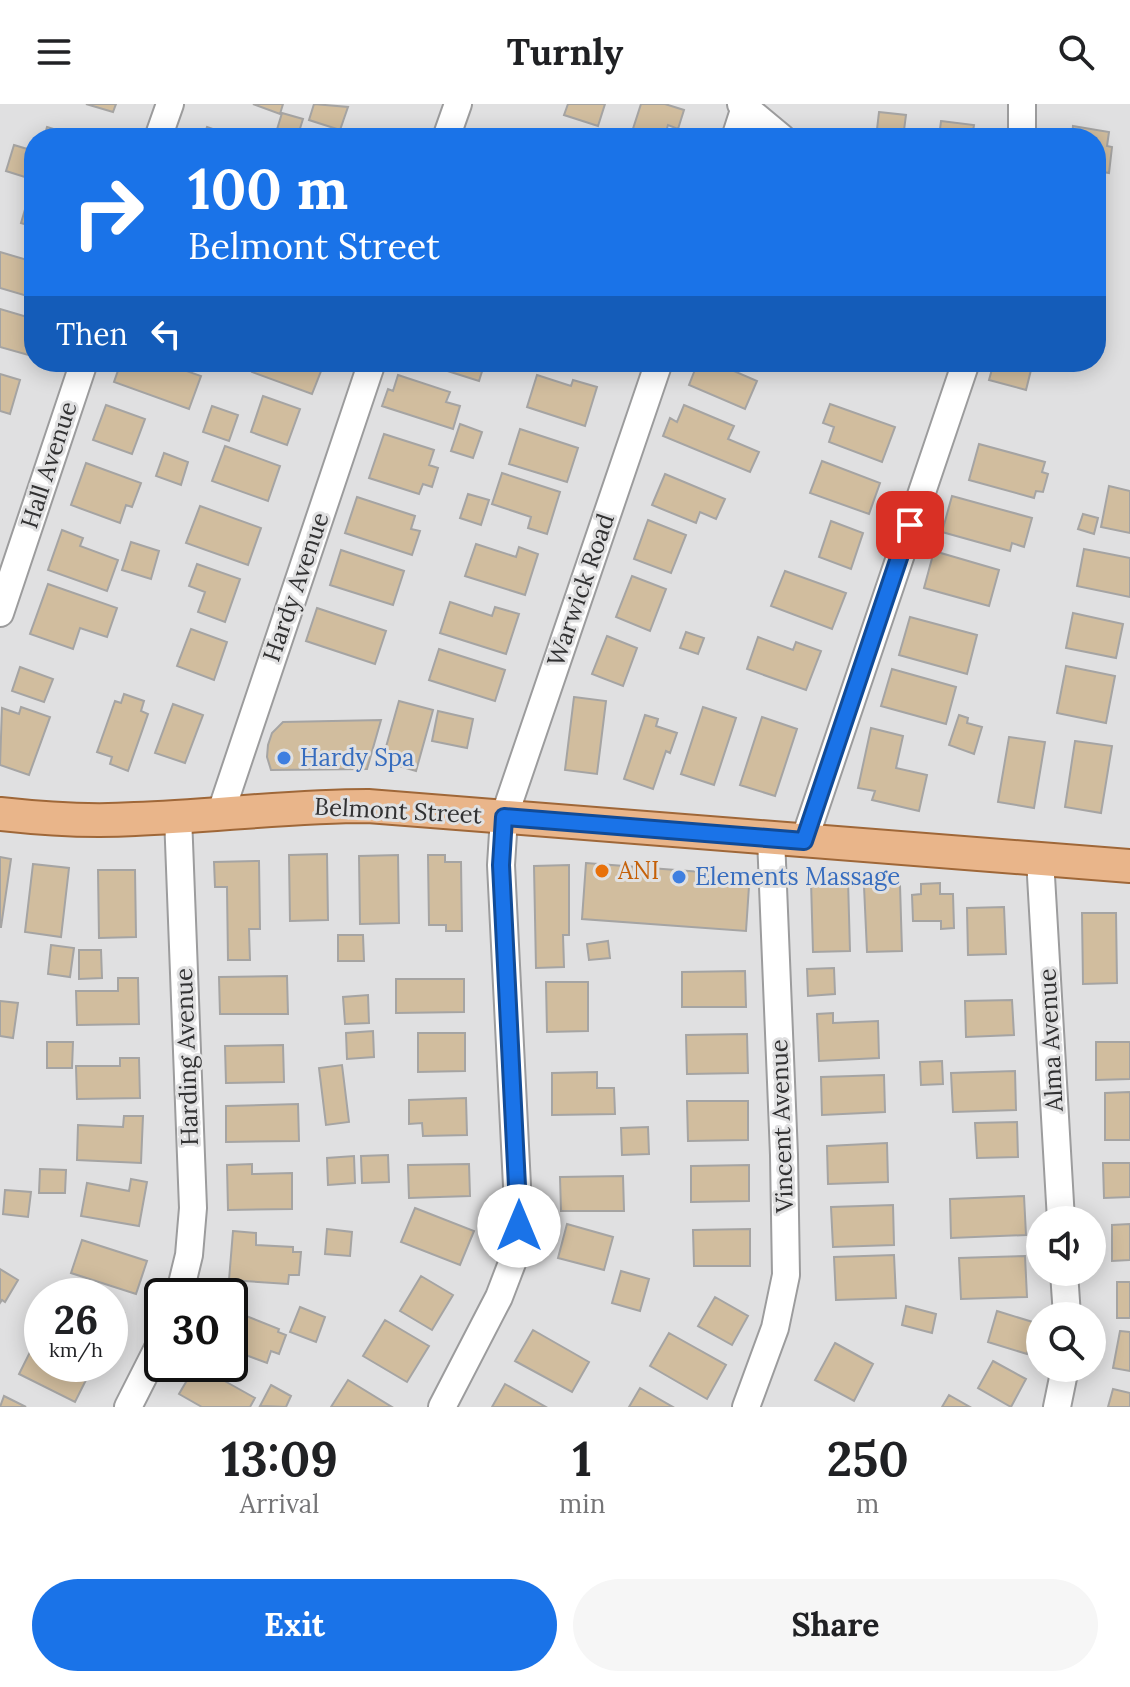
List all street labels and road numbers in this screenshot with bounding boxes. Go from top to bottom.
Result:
street label: Hall Avenue [13,397,84,532]
street label: Hardy Avenue [256,508,336,666]
street label: Warwick Road [540,509,621,670]
street label: Belmont Street [313,791,483,830]
street label: Harding Avenue [168,968,205,1146]
street label: Alma Avenue [1031,968,1070,1113]
street label: Vincent Avenue [763,1039,800,1214]

